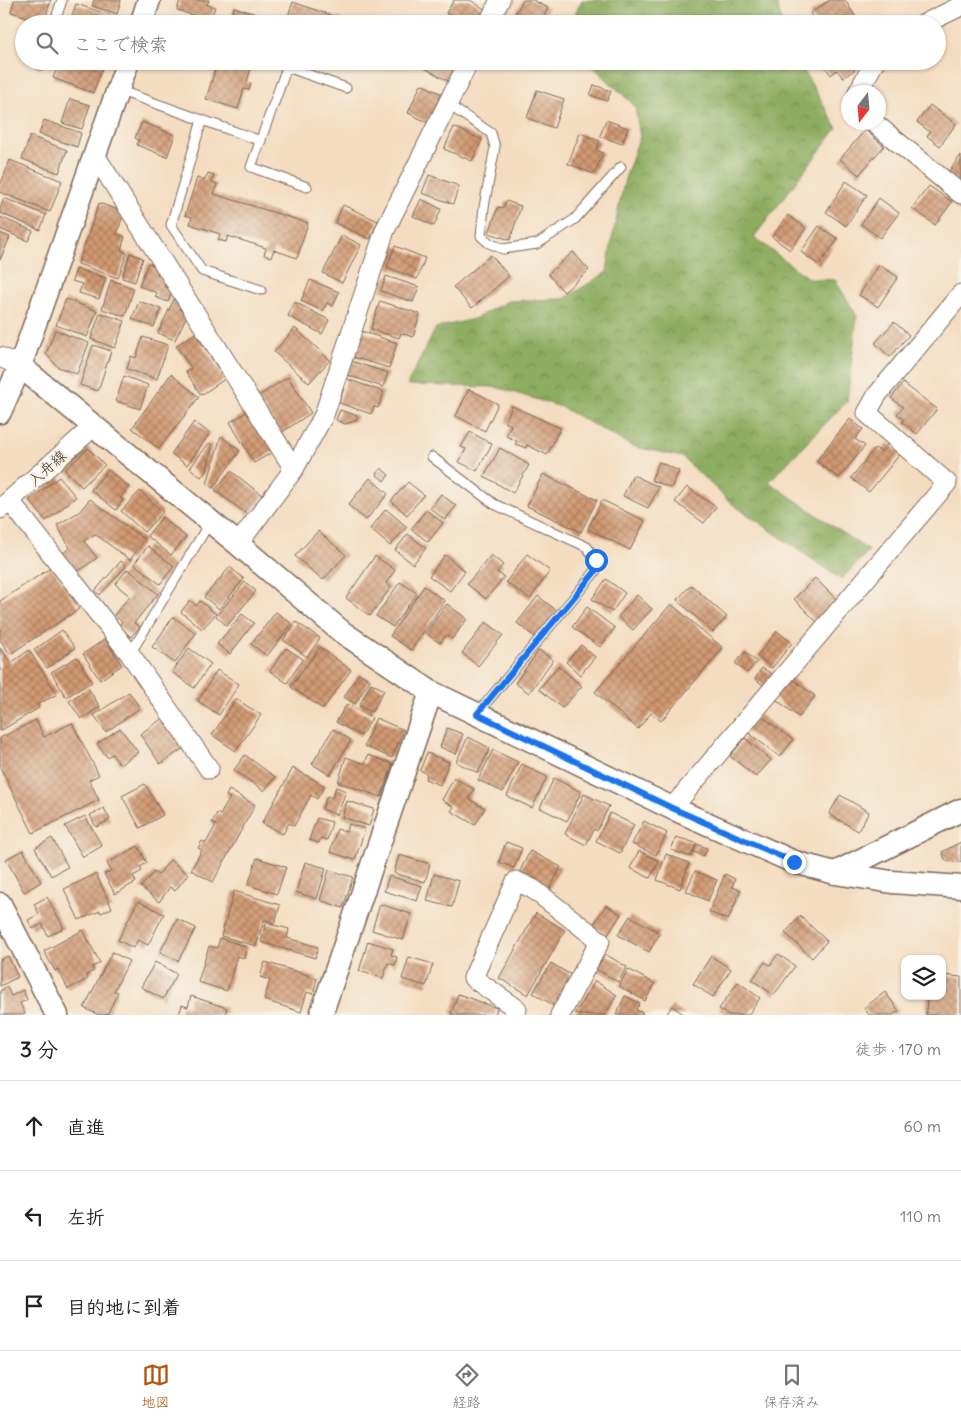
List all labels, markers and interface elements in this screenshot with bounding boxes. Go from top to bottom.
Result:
search box [15,15,946,70]
icon: search [33,29,61,57]
text: ここで検索 [73,32,168,56]
north arrow [841,85,886,130]
street label: 入舟線 [24,446,70,490]
route start [585,549,608,572]
route end [783,851,806,874]
map controls [901,955,946,1000]
button: layers [901,955,946,1000]
text: 3 分 [20,1036,58,1063]
text: 徒歩 · 170 m [855,1039,941,1059]
icon: ahead [20,1112,48,1140]
text: 直進 [67,1115,105,1139]
text: 60 m [903,1116,941,1136]
icon: left [20,1202,48,1230]
text: 左折 [67,1205,105,1229]
text: 110 m [900,1206,941,1226]
icon: arrive [20,1292,48,1320]
text: 目的地に到着 [67,1295,181,1319]
tab: 地図 [142,1361,170,1411]
tab: 経路 [453,1361,481,1411]
tab: 保存済み [764,1361,820,1411]

